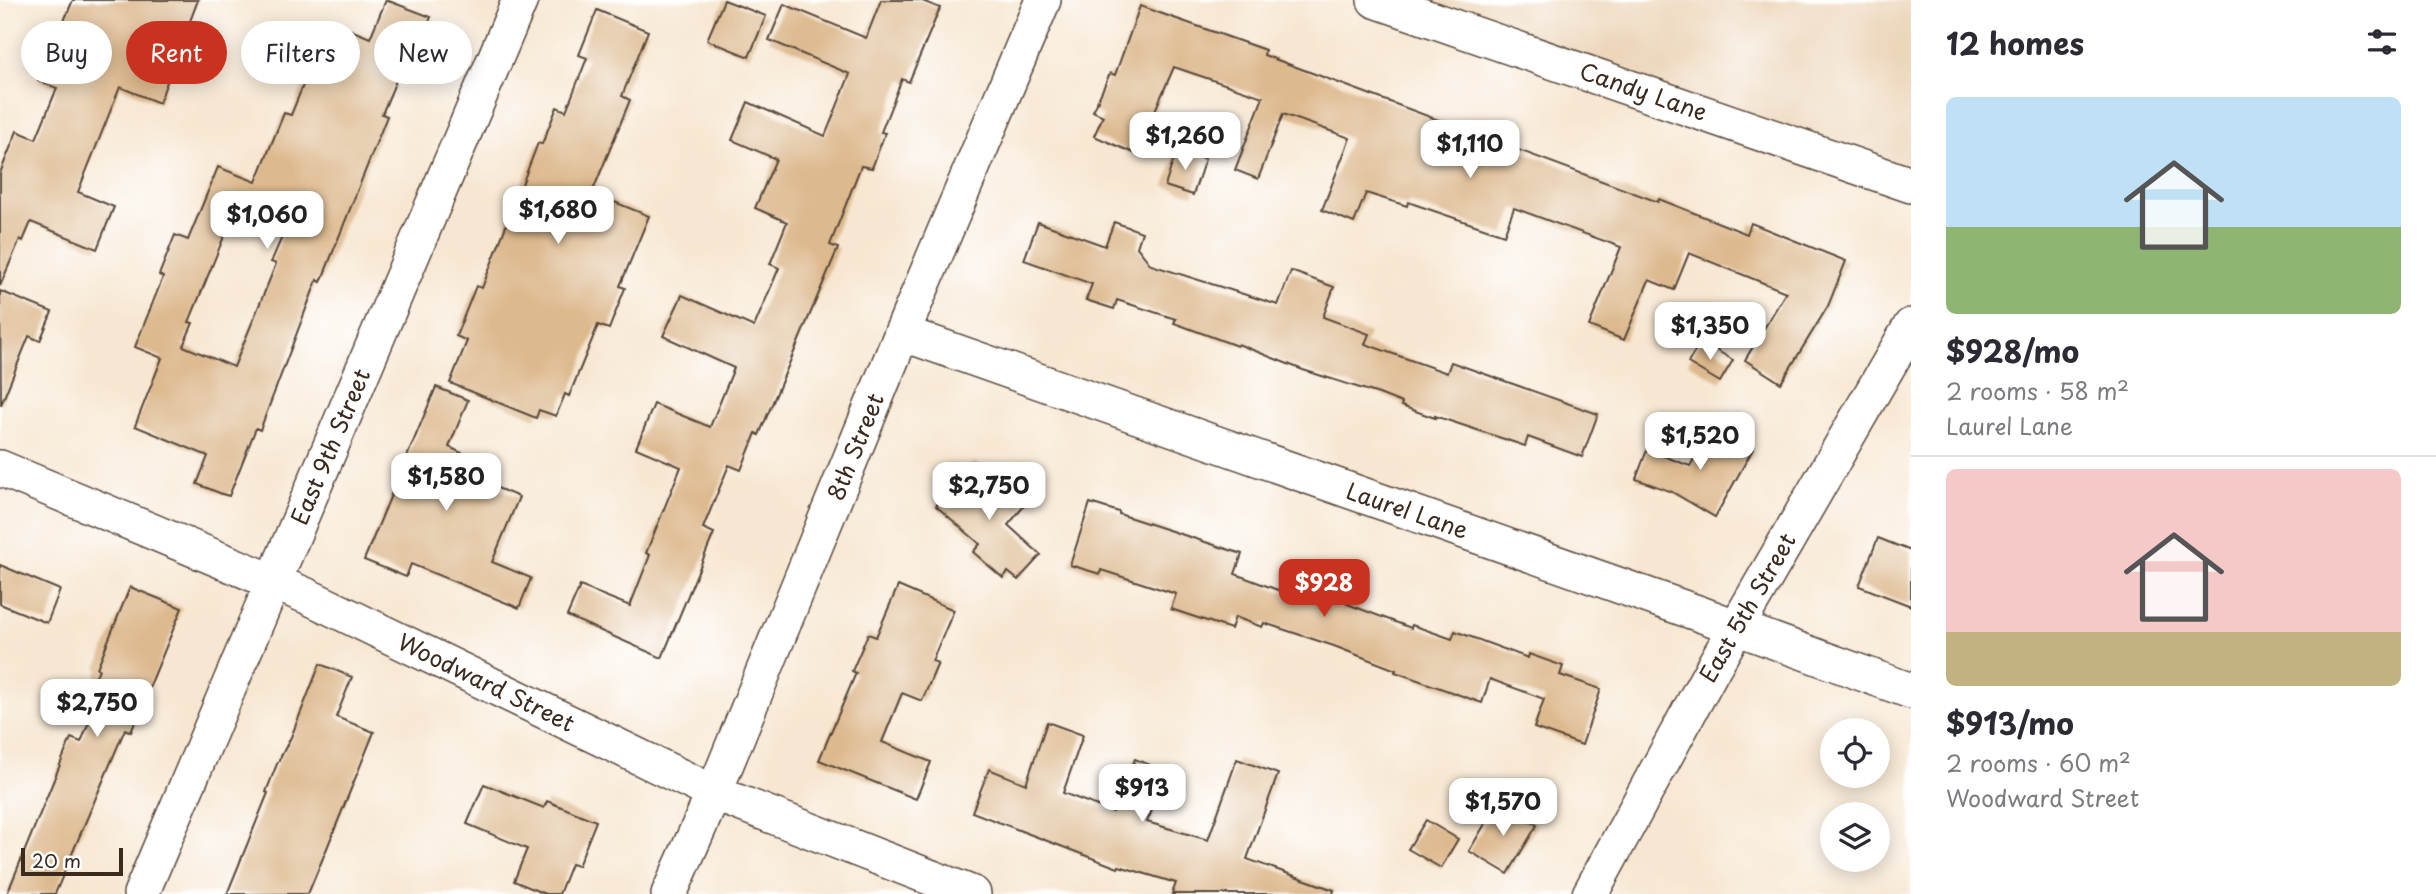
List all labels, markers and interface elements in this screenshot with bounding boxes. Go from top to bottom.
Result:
text: 12 homes [1946,20,2084,65]
chip: Buy [21,21,112,84]
chip: Rent [126,21,227,84]
chip: Filters [241,21,360,84]
chip: New [374,21,472,84]
icon: filters [2363,23,2401,61]
street label: Candy Lane [1575,52,1712,129]
pin: $1,260 [1128,113,1242,172]
text: $1,260 [1145,117,1225,152]
pin: $1,110 [1413,120,1527,180]
text: $1,110 [1437,125,1503,160]
icon: home [2111,142,2237,268]
pin: $1,680 [501,187,615,246]
pin: $1,060 [210,191,324,251]
text: $1,680 [519,191,597,226]
text: $1,060 [226,196,308,231]
pin: $1,350 [1653,302,1767,362]
text: $1,350 [1671,307,1749,342]
text: $928/mo [1946,328,2079,373]
street label: East 9th Street [281,363,378,530]
text: 2 rooms · 58 m² [1946,373,2129,408]
street label: 8th Street [817,387,892,505]
text: Laurel Lane [1946,408,2073,443]
pin: $1,520 [1643,412,1757,472]
text: $1,520 [1661,417,1739,452]
pin: $1,580 [389,454,503,513]
text: $1,580 [407,458,485,493]
pin: $2,750 [932,462,1046,522]
text: $2,750 [948,467,1030,502]
street label: Laurel Lane [1342,472,1473,547]
icon: home [2111,514,2237,640]
street label: East 5th Street [1690,526,1804,689]
pin: $928 [1283,560,1365,619]
text: $928 [1295,564,1353,599]
street label: Woodward Street [392,624,581,740]
pin: $2,750 [40,680,154,739]
text: $2,750 [56,684,138,719]
text: $913/mo [1946,700,2074,745]
map controls [1820,718,1890,872]
button: locate [1820,718,1890,788]
text: 2 rooms · 60 m² [1946,745,2131,780]
pin: $913 [1101,764,1183,824]
text: $913 [1115,769,1169,804]
pin: $1,570 [1446,778,1560,838]
text: Woodward Street [1946,780,2139,815]
text: $1,570 [1465,783,1541,818]
button: layers [1820,802,1890,872]
scale bar [21,845,122,877]
text: 20 m [32,846,81,874]

